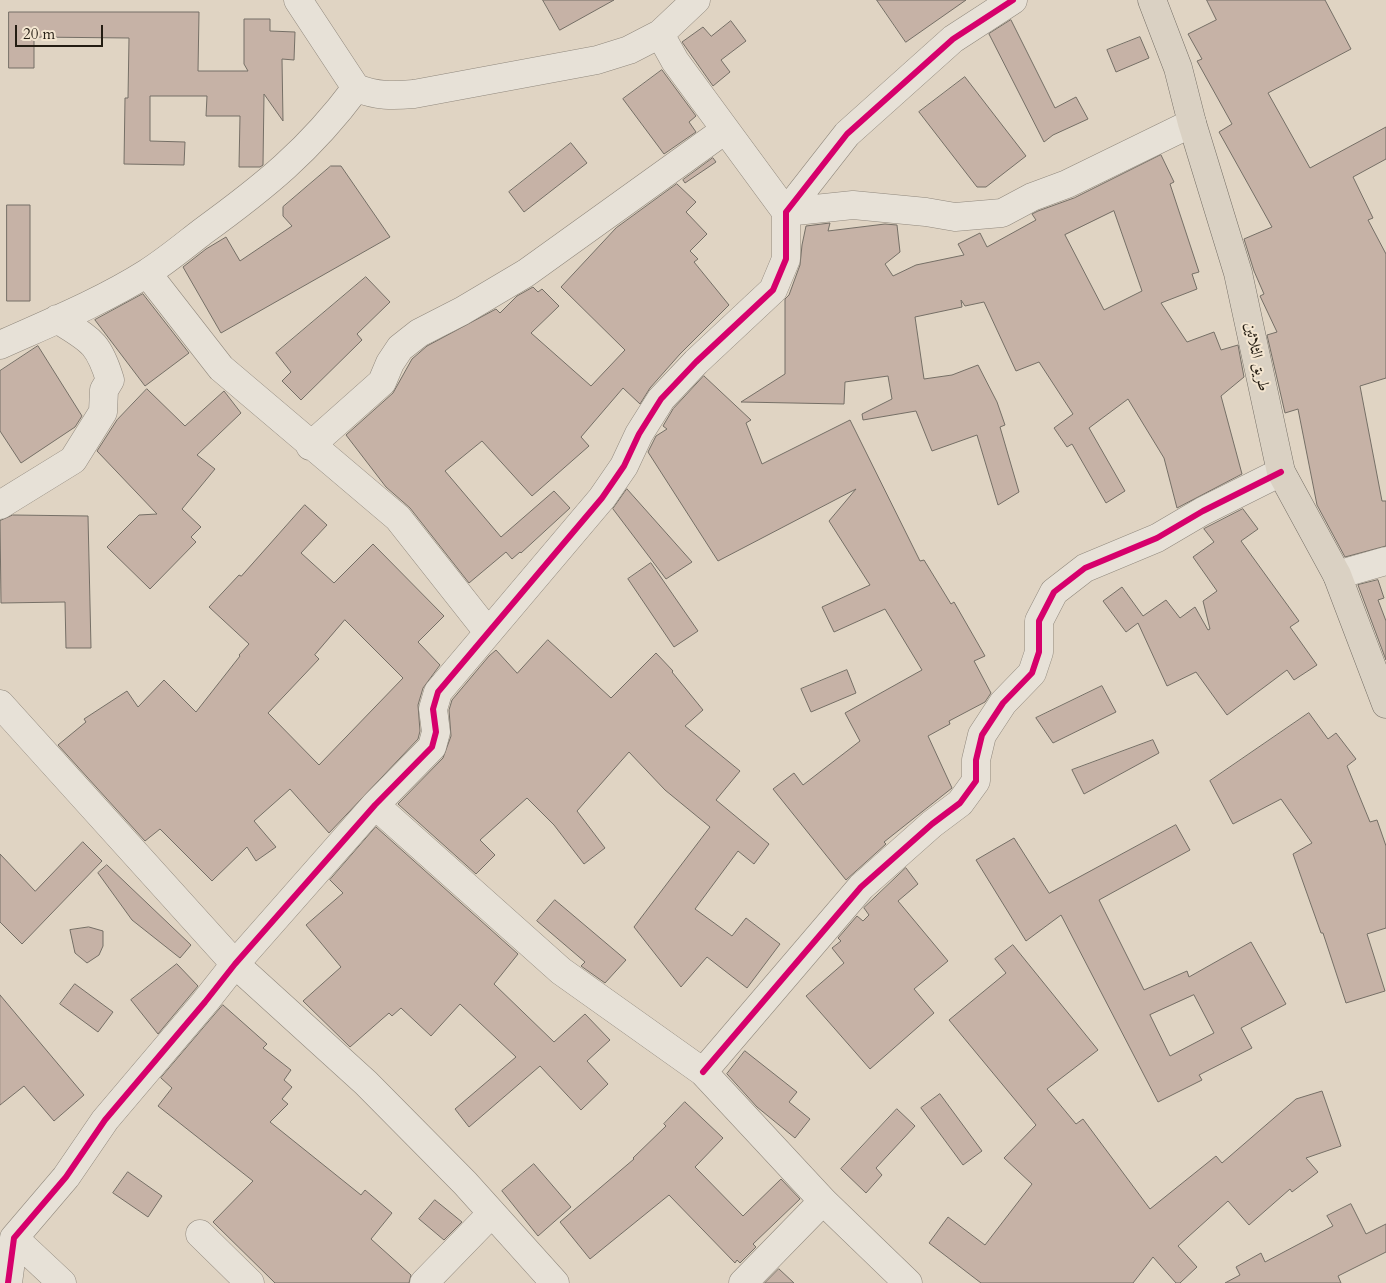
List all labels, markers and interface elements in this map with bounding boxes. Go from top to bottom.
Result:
scale bar [18,15,105,47]
text: 20 m [23,24,55,44]
street label: طريق الثلاثين [1239,321,1273,393]

